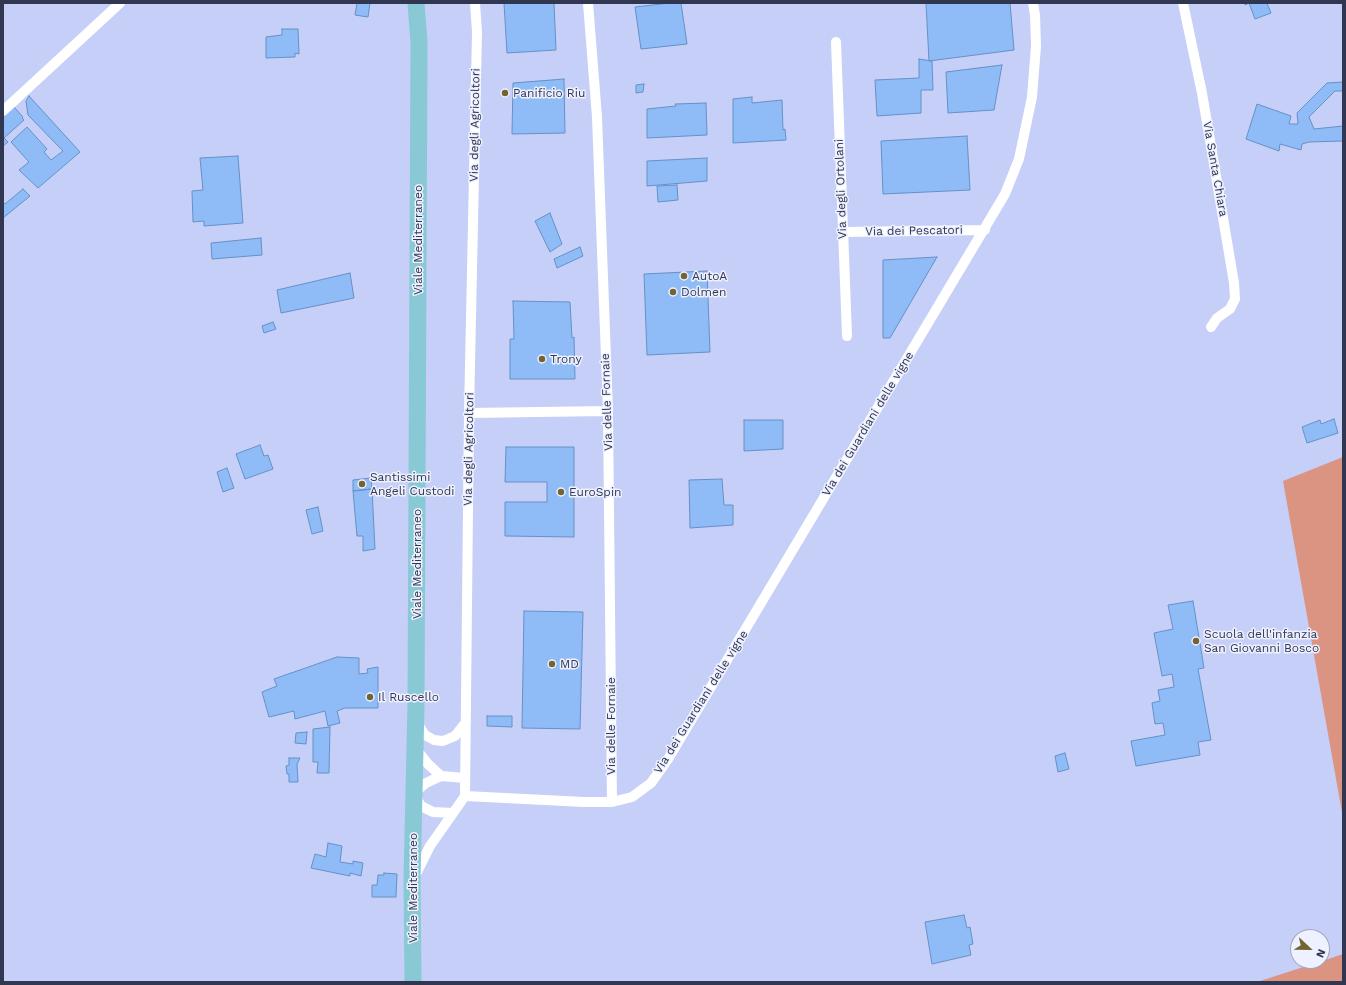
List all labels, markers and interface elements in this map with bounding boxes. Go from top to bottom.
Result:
street label: Via degli Agricoltori [467,68,483,182]
place label: Panificio Riu [513,86,585,100]
marker: Panificio Riu [500,88,510,98]
street label: Via Santa Chiara [1200,120,1230,218]
street label: Via degli Ortolani [832,139,850,239]
street label: Viale Mediterraneo [411,185,425,295]
street label: Via dei Pescatori [865,223,963,239]
place label: AutoA [692,269,727,283]
marker: AutoA [679,271,689,281]
place label: Dolmen [681,285,726,299]
marker: Dolmen [668,287,678,297]
street label: Via dei Guardiani delle vigne [819,349,917,499]
place label: Trony [550,352,582,366]
street label: Via delle Fornaie [598,353,616,451]
marker: Trony [537,354,547,364]
street label: Via degli Agricoltori [461,392,477,506]
place label: Santissimi Angeli Custodi [370,470,455,498]
marker: Santissimi Angeli Custodi [357,479,367,489]
place label: EuroSpin [569,485,621,499]
marker: EuroSpin [556,487,566,497]
street label: Viale Mediterraneo [410,509,424,619]
place label: Scuola dell'infanzia San Giovanni Bosco [1204,627,1319,655]
street label: Via dei Guardiani delle vigne [651,628,751,776]
marker: Scuola dell'infanzia San Giovanni Bosco [1191,636,1201,646]
place label: MD [560,657,579,671]
marker: MD [547,659,557,669]
street label: Via delle Fornaie [604,677,618,775]
place label: Il Ruscello [378,690,439,704]
marker: Il Ruscello [365,692,375,702]
street label: Viale Mediterraneo [406,833,420,943]
north arrow [1290,929,1330,969]
text: N [1313,947,1328,960]

